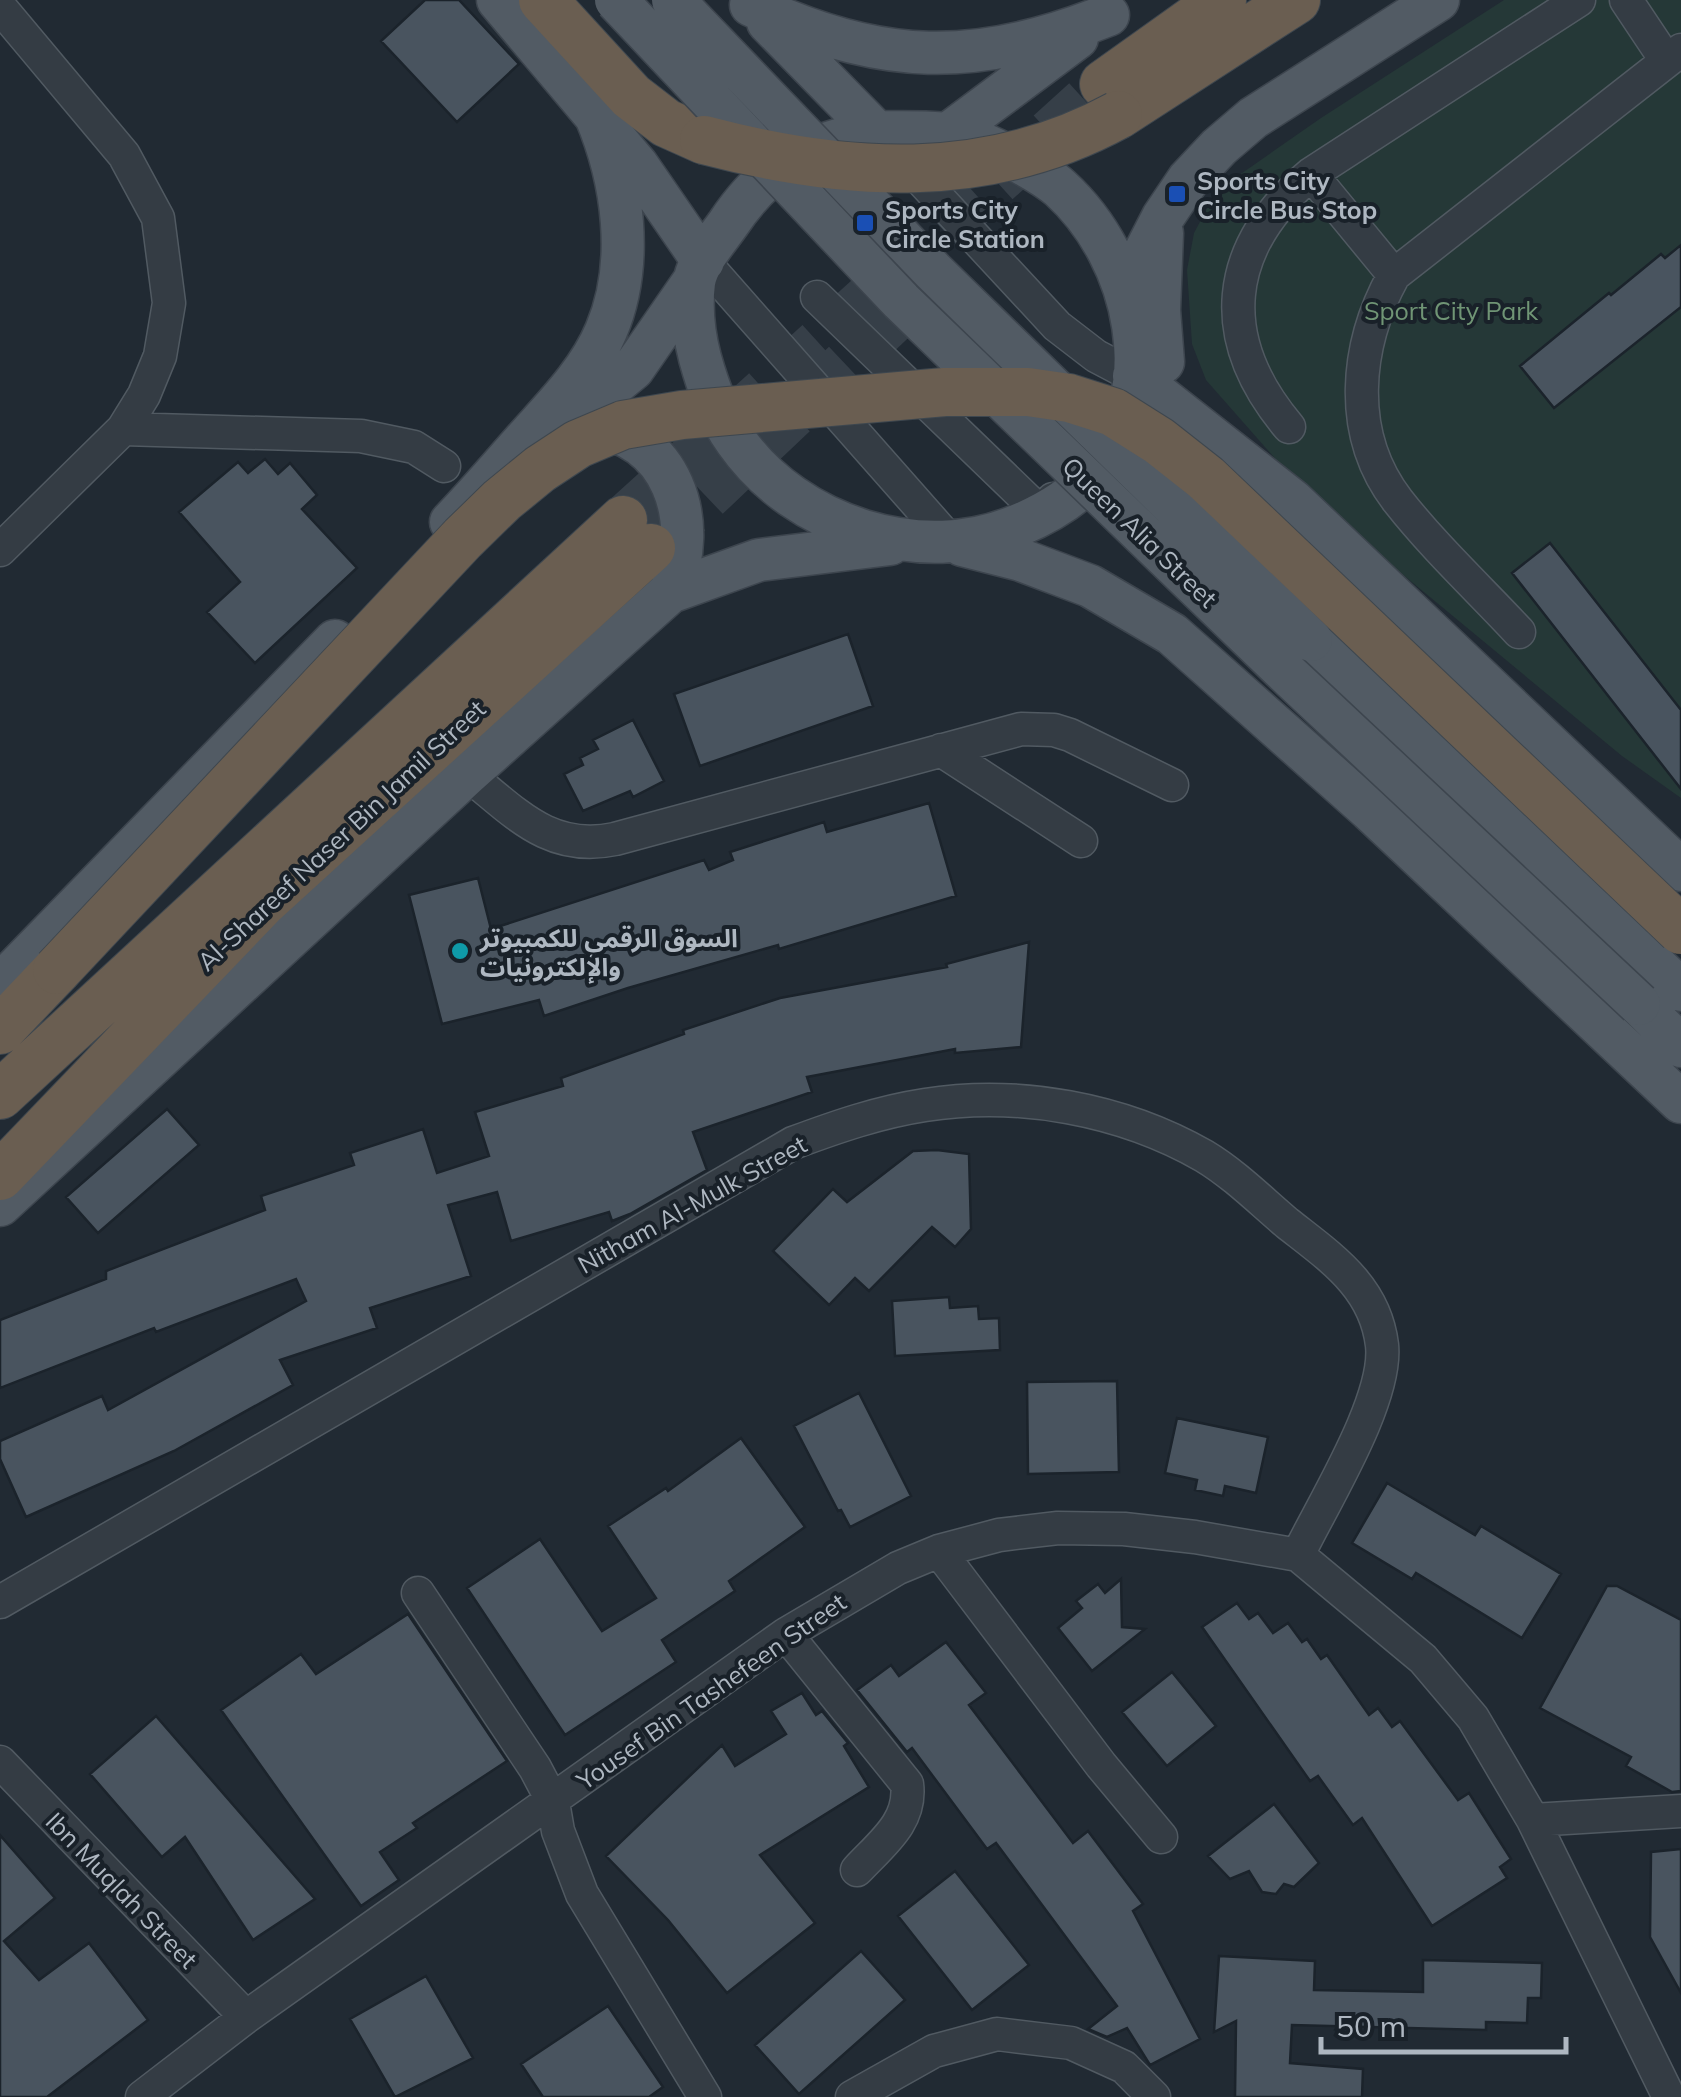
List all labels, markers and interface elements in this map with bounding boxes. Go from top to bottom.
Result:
place label: Sports City Circle Bus Stop [1197,165,1377,225]
marker: Sports City Circle Bus Stop [1166,183,1188,205]
place label: Sports City Circle Station [885,194,1045,254]
marker: Sports City Circle Station [854,212,876,234]
park label: Sport City Park [1364,295,1539,326]
street label: Queen Alia Street [1056,450,1224,614]
street label: Al-Shareef Naser Bin Jamil Street [190,693,492,977]
place label: السوق الرقمي للكمبيوتر والإلكترونيات [479,922,738,984]
marker: السوق الرقمي للكمبيوتر والإلكترونيات [449,940,471,962]
street label: Nitham Al-Mulk Street [572,1128,812,1280]
street label: Yousef Bin Tashefeen Street [570,1586,852,1796]
street label: Ibn Muqlah Street [40,1806,204,1975]
scale bar [1321,1992,1566,2054]
text: 50 m [1336,2007,1406,2045]

